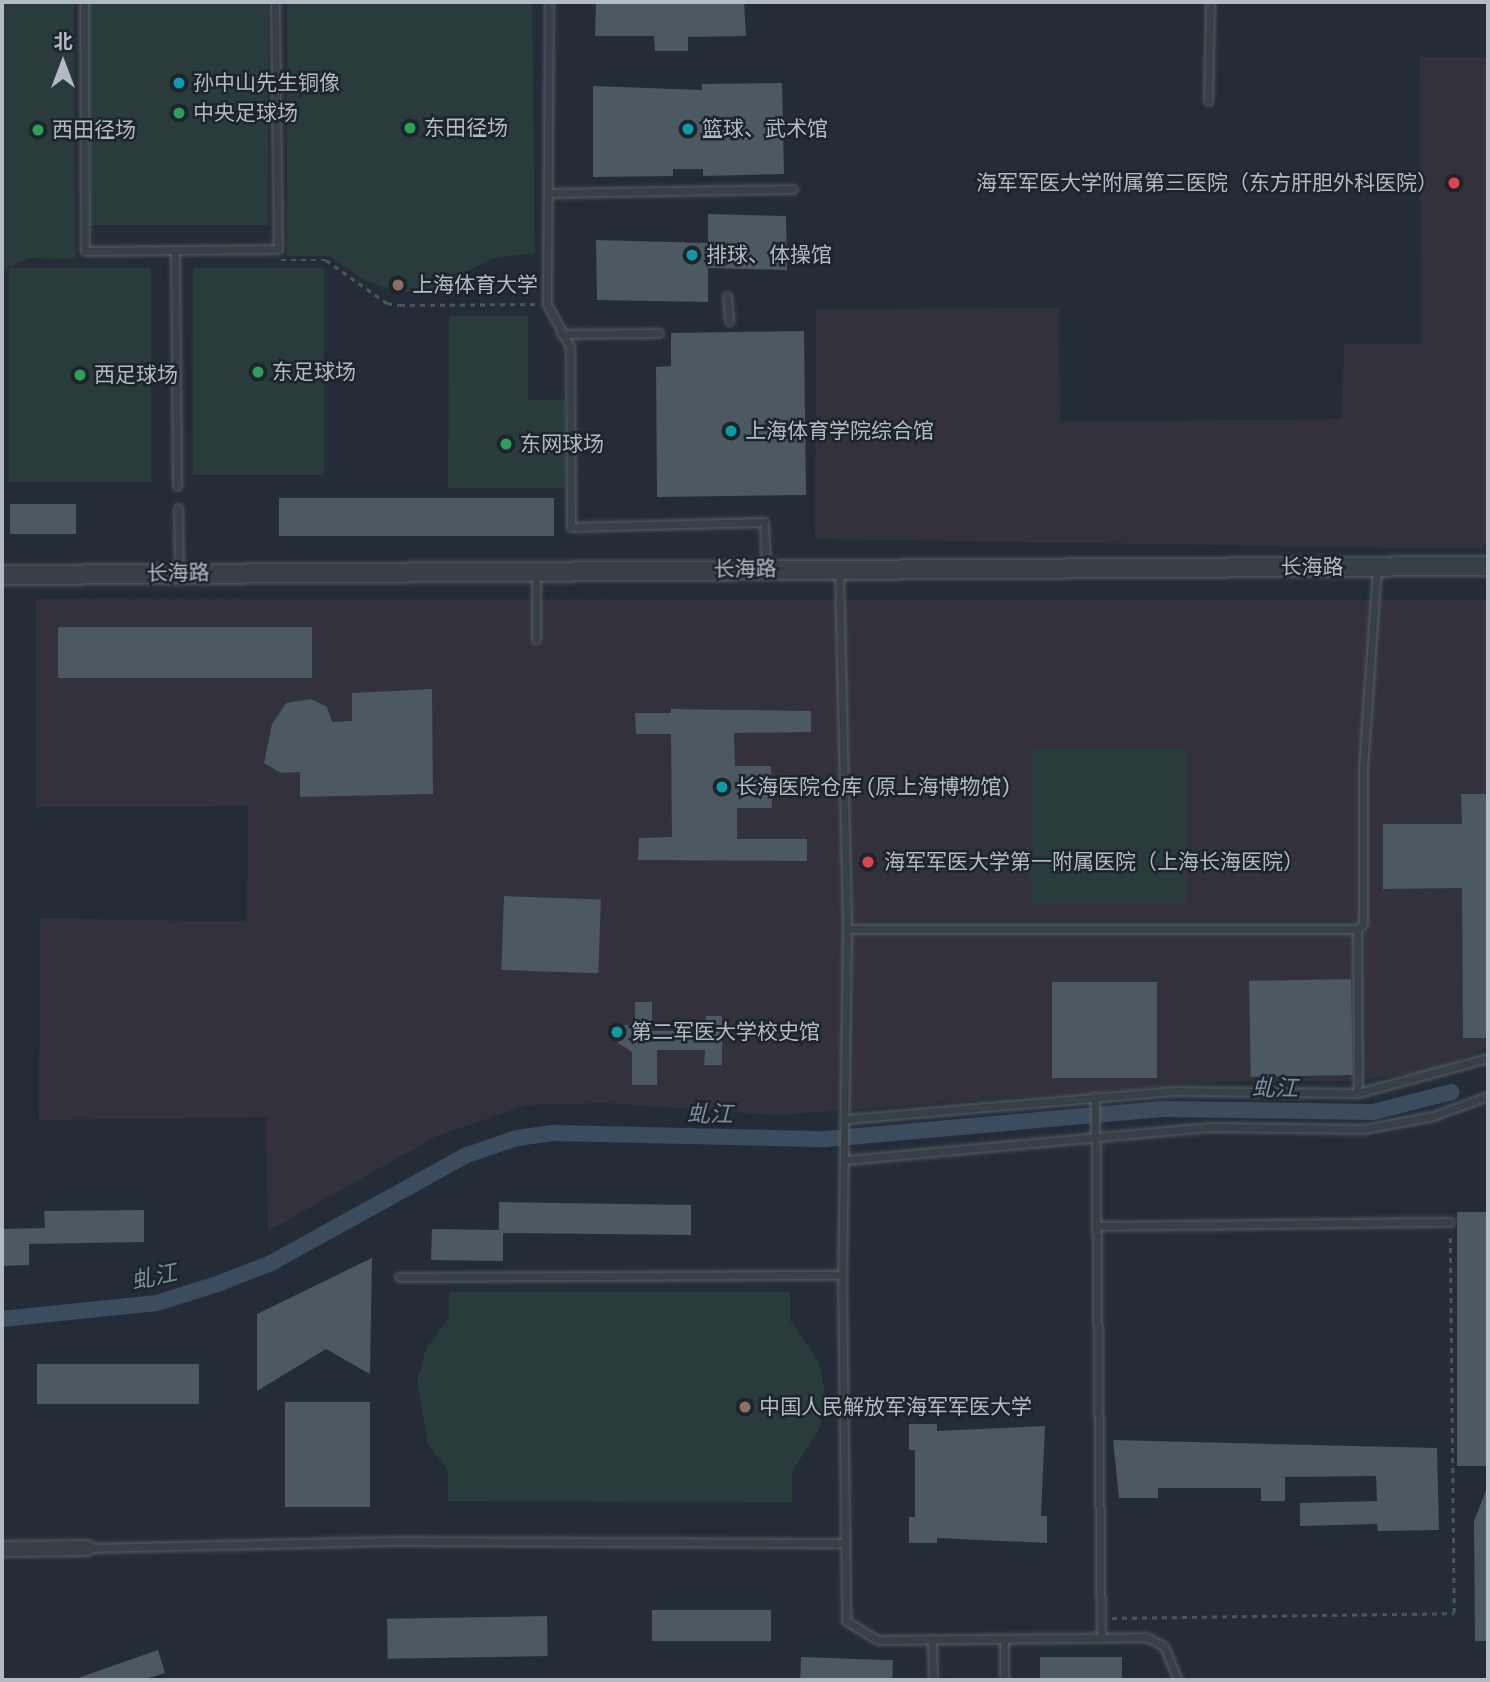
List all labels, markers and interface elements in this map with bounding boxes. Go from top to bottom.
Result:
north arrow [28,28,98,98]
text: 北 [53,29,73,54]
place label: 孙中山先生铜像 [193,70,340,96]
marker: 孙中山先生铜像 [171,75,187,91]
place label: 中央足球场 [193,100,298,126]
marker: 中央足球场 [171,105,187,121]
place label: 东田径场 [424,115,508,141]
place label: 篮球、武术馆 [702,116,828,142]
place label: 西田径场 [52,117,136,143]
marker: 东田径场 [402,120,418,136]
marker: 篮球、武术馆 [680,121,696,137]
marker: 西田径场 [30,122,46,138]
place label: 海军军医大学附属第三医院（东方肝胆外科医院） [976,170,1438,196]
marker: 海军军医大学附属第三医院（东方肝胆外科医院） [1444,173,1464,193]
place label: 排球、体操馆 [706,242,832,268]
marker: 排球、体操馆 [684,247,700,263]
place label: 上海体育大学 [412,272,538,298]
marker: 上海体育大学 [390,277,406,293]
place label: 东足球场 [272,359,356,385]
place label: 西足球场 [94,362,178,388]
marker: 东足球场 [250,364,266,380]
marker: 西足球场 [72,367,88,383]
place label: 上海体育学院综合馆 [745,418,934,444]
marker: 上海体育学院综合馆 [723,423,739,439]
place label: 东网球场 [520,431,604,457]
marker: 东网球场 [498,436,514,452]
street label: 长海路 [1281,554,1343,580]
street label: 长海路 [713,556,777,582]
street label: 长海路 [146,560,210,586]
place label: 长海医院仓库 (原上海博物馆) [736,774,1009,800]
marker: 长海医院仓库 (原上海博物馆) [714,779,730,795]
place label: 海军军医大学第一附属医院（上海长海医院） [884,849,1304,875]
marker: 海军军医大学第一附属医院（上海长海医院） [858,852,878,872]
place label: 第二军医大学校史馆 [631,1019,820,1045]
marker: 第二军医大学校史馆 [609,1024,625,1040]
water label: 虬江 [1252,1074,1298,1102]
water label: 虬江 [687,1100,733,1128]
water label: 虬江 [129,1259,179,1295]
place label: 中国人民解放军海军军医大学 [759,1394,1032,1420]
marker: 中国人民解放军海军军医大学 [737,1399,753,1415]

